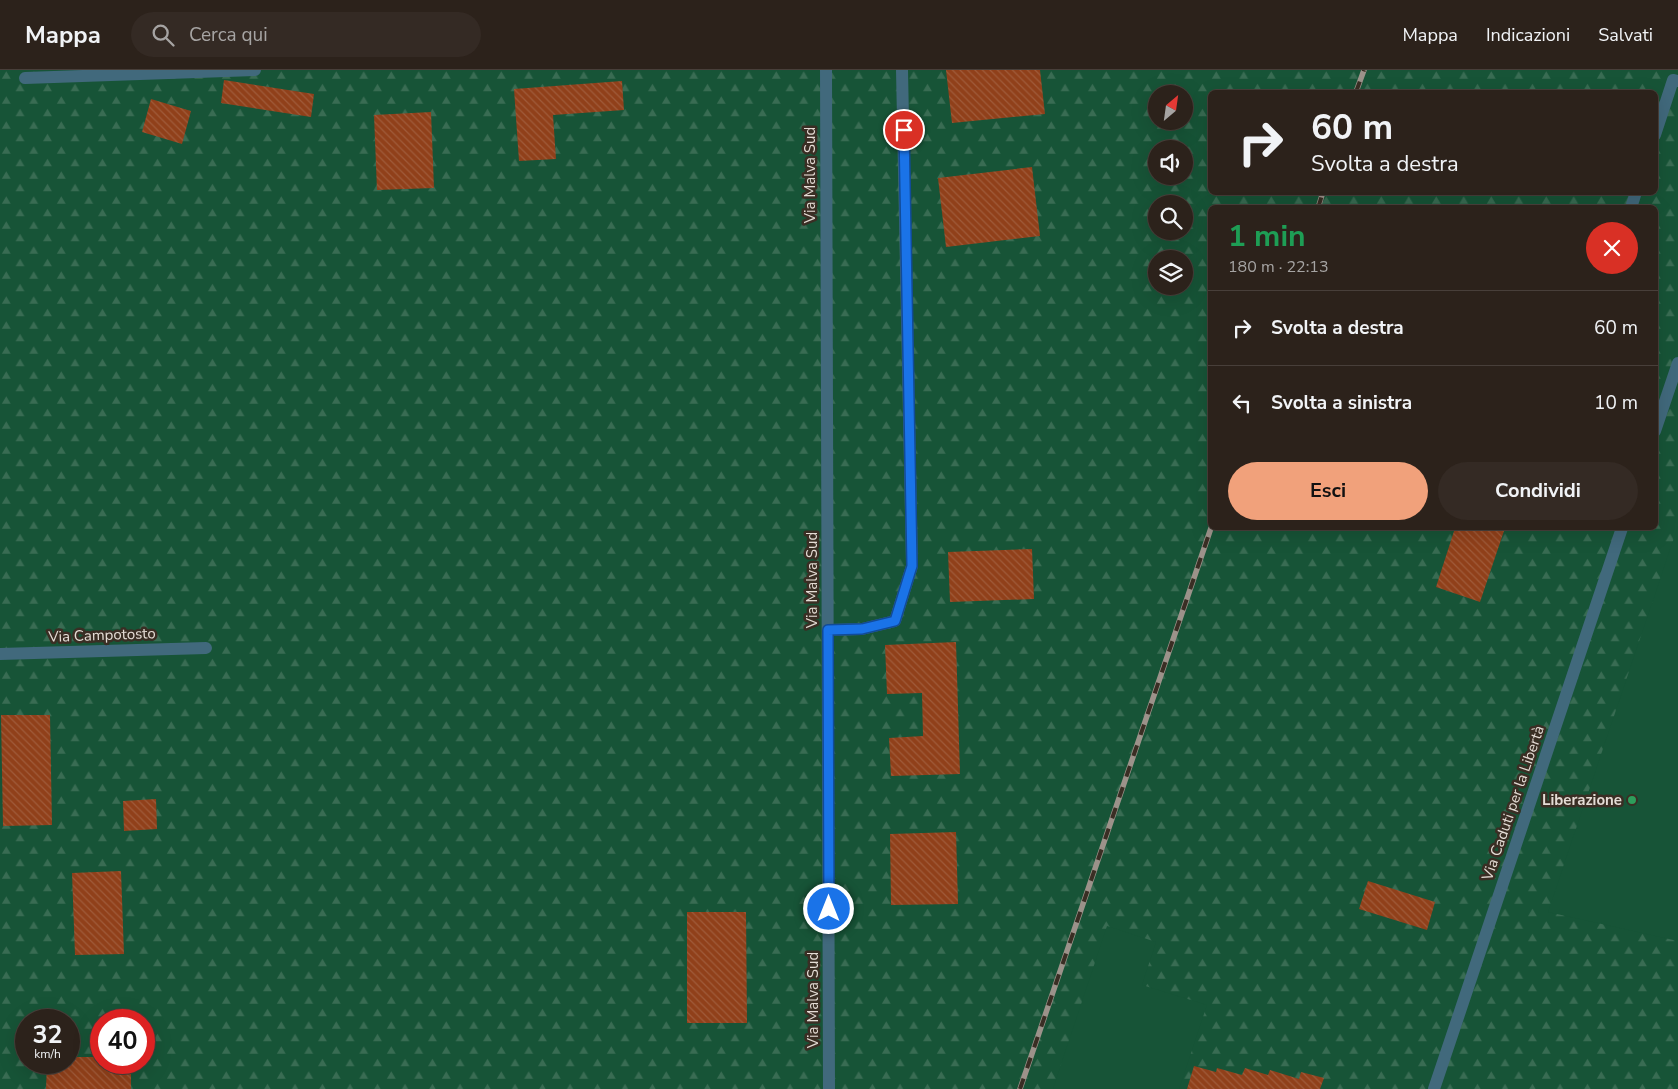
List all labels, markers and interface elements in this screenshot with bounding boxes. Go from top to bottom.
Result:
search box [131,12,481,57]
text: Mappa [25,19,101,51]
icon: search [149,21,177,49]
text: Cerca qui [189,22,268,48]
text: Mappa [1402,23,1458,47]
text: Indicazioni [1486,23,1570,47]
text: Salvati [1598,23,1653,47]
north arrow [1148,85,1192,130]
map controls [1148,85,1193,295]
text: 60 m [1311,104,1393,151]
pin [883,109,925,151]
icon: right [1228,110,1293,175]
icon: arrive [890,116,918,144]
street label: Via Malva Sud [800,127,820,224]
button: sound [1148,140,1193,185]
text: Svolta a destra [1311,149,1459,179]
button: search [1148,195,1193,240]
text: 1 min [1228,216,1306,257]
button: close [1586,222,1638,274]
button: layers [1148,250,1193,295]
text: 180 m · 22:13 [1228,256,1329,278]
icon: right [1228,314,1256,342]
text: Svolta a destra [1271,315,1404,341]
text: 60 m [1594,315,1638,341]
icon: left [1228,389,1256,417]
text: Svolta a sinistra [1271,390,1412,416]
text: 10 m [1594,390,1638,416]
button: Esci [1228,462,1428,520]
button: Condividi [1438,462,1638,520]
street label: Via Malva Sud [802,532,822,629]
street label: Via Campotosto [47,623,156,647]
street label: Via Caduti per la Libertà [1477,723,1549,884]
place label: Liberazione [1542,790,1622,810]
marker: Liberazione [1626,794,1638,806]
position arrow [802,882,854,934]
street label: Via Malva Sud [803,952,823,1049]
speed limit sign: 40 [90,1009,155,1074]
text: 32 [32,1018,63,1052]
text: km/h [34,1046,61,1062]

